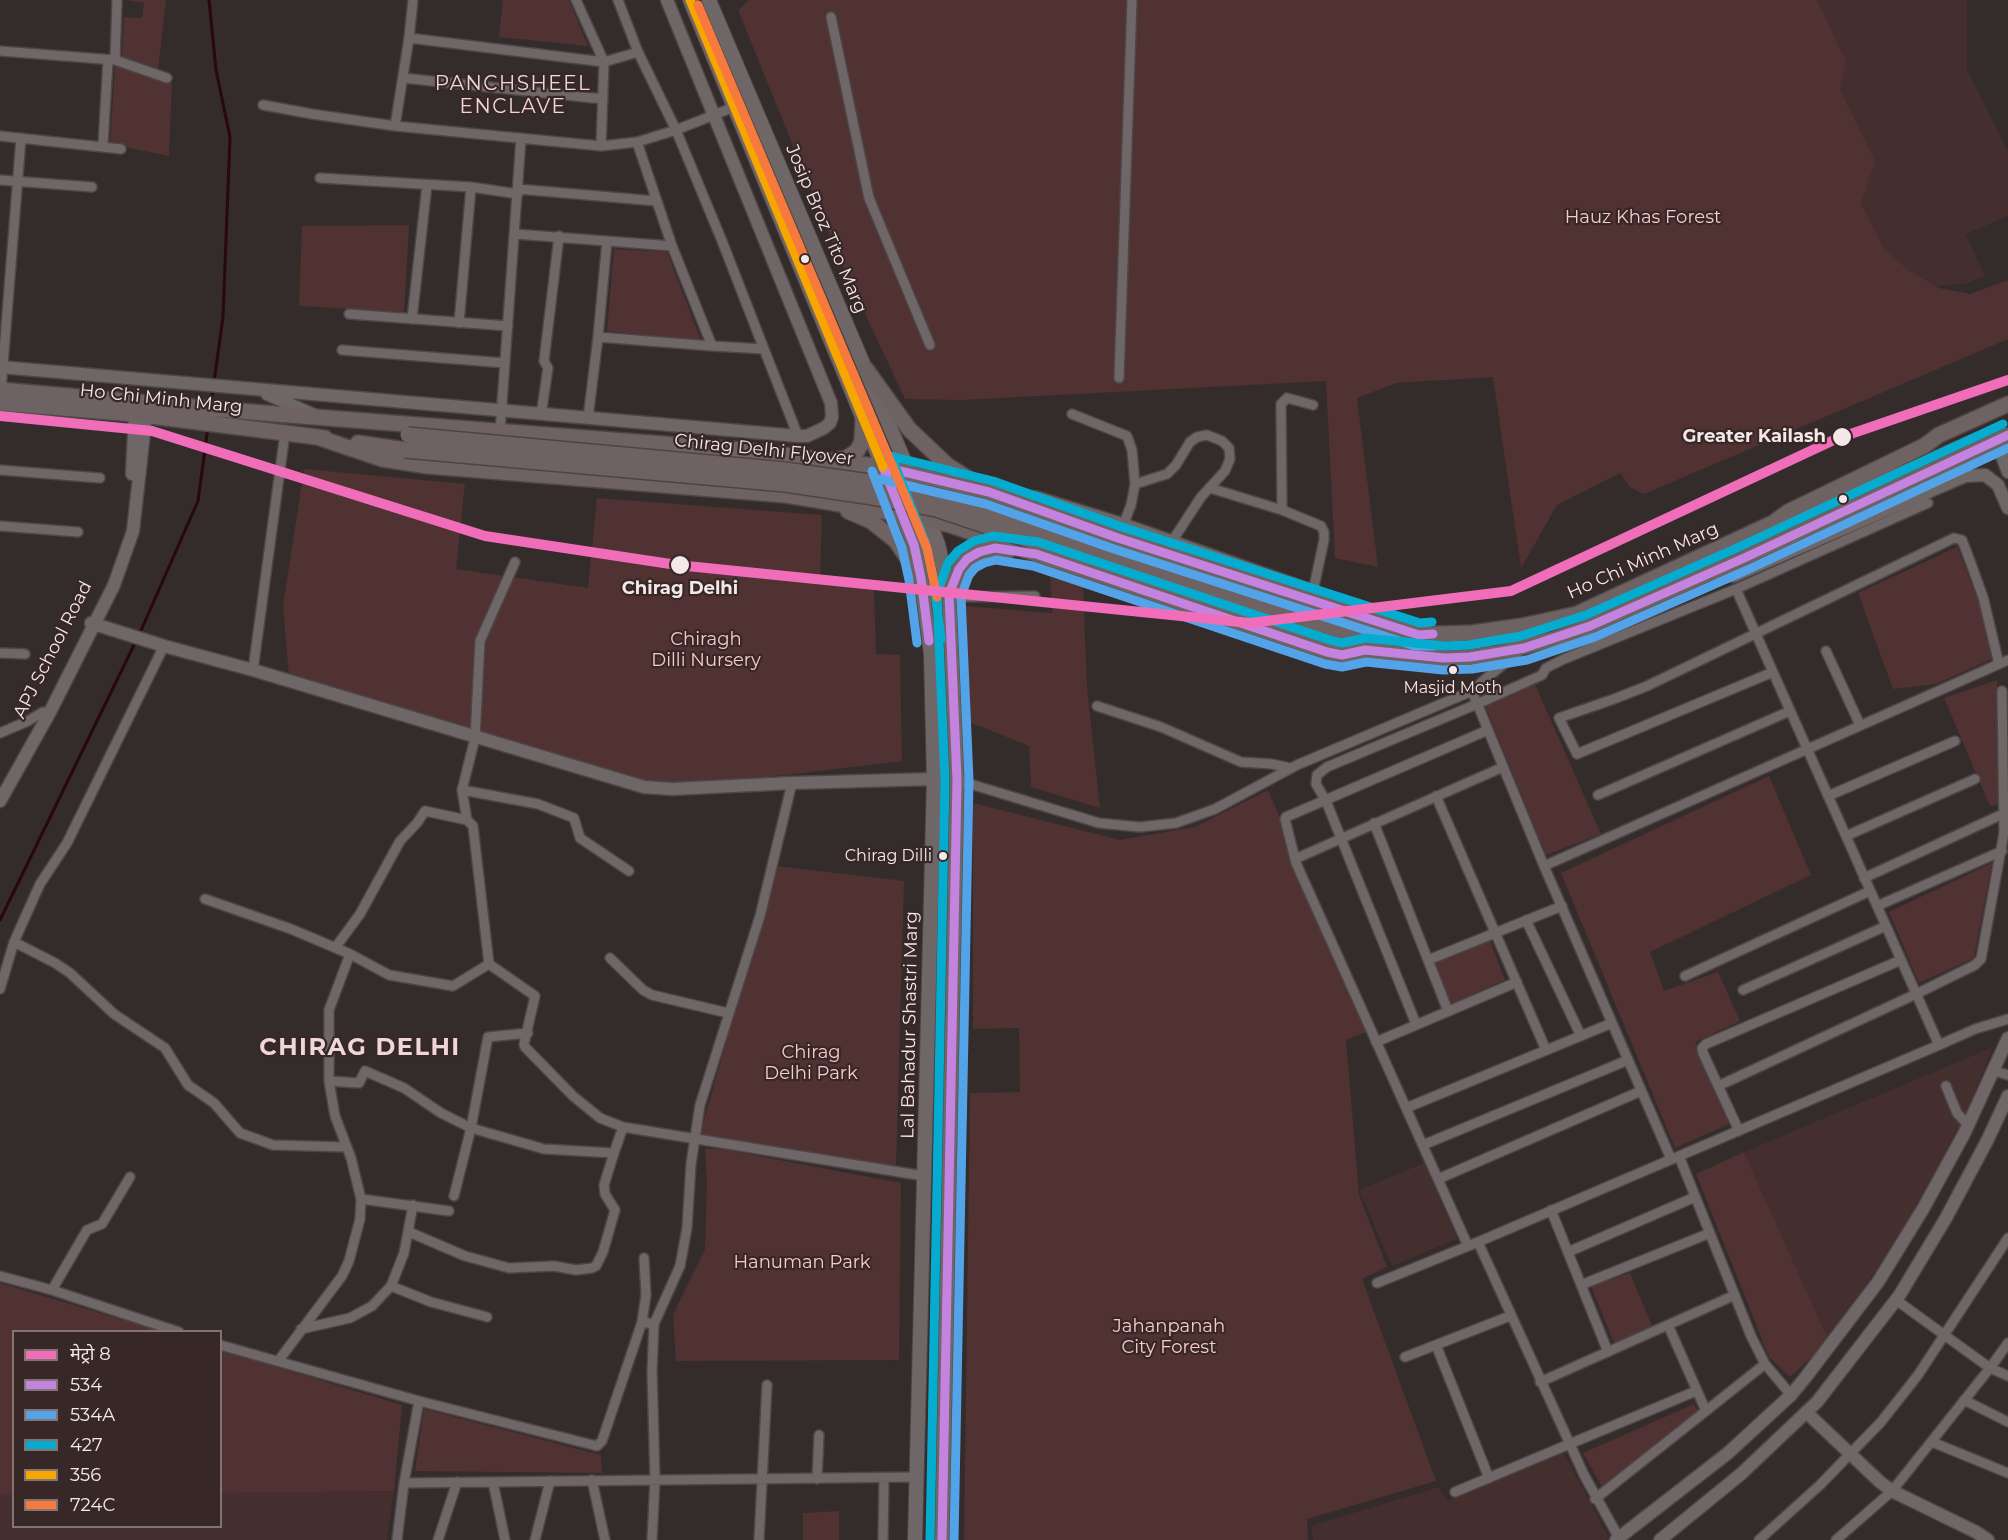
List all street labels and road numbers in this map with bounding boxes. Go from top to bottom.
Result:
street label: Josip Broz Tito Marg [781,141,871,317]
street label: Ho Chi Minh Marg [79,380,243,418]
street label: Chirag Delhi Flyover [673,430,855,470]
street label: Ho Chi Minh Marg [1564,518,1722,604]
street label: APJ School Road [9,578,97,722]
street label: Lal Bahadur Shastri Marg [897,911,923,1139]

